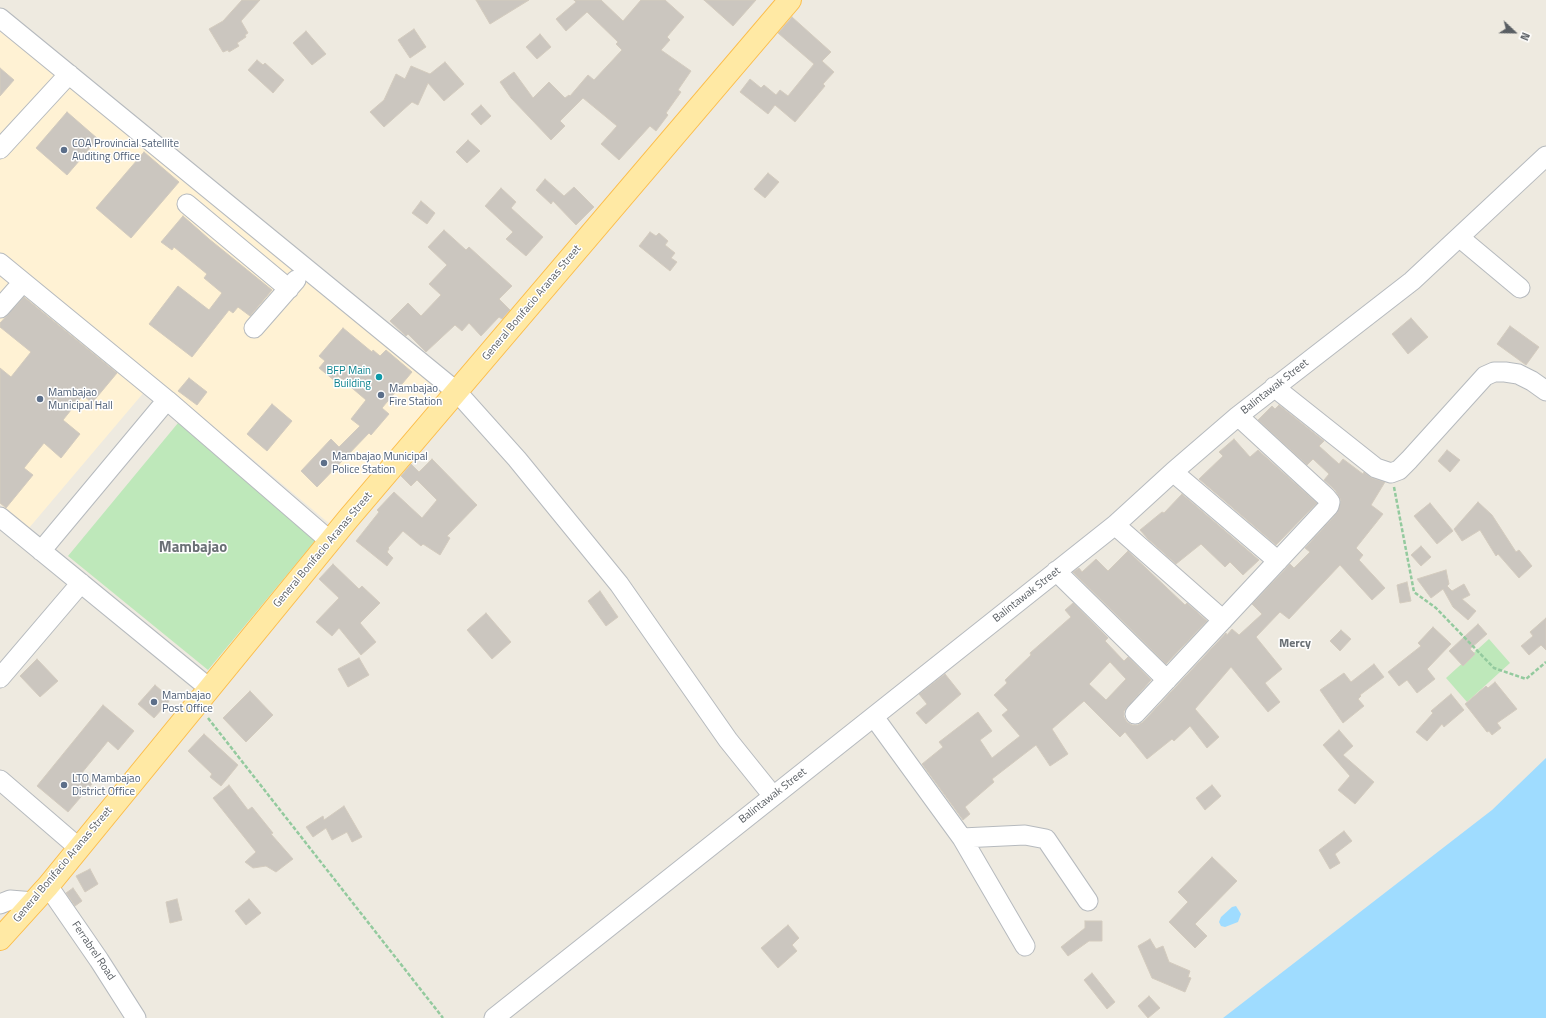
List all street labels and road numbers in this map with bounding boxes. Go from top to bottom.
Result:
street label: General Bonifacio Aranas Street [480,243,584,363]
street label: Balintawak Street [1238,356,1312,418]
street label: General Bonifacio Aranas Street [271,490,375,610]
street label: Balintawak Street [990,564,1064,626]
street label: Balintawak Street [736,765,810,827]
street label: General Bonifacio Aranas Street [11,805,115,925]
street label: Ferrabrel Road [68,919,118,983]

